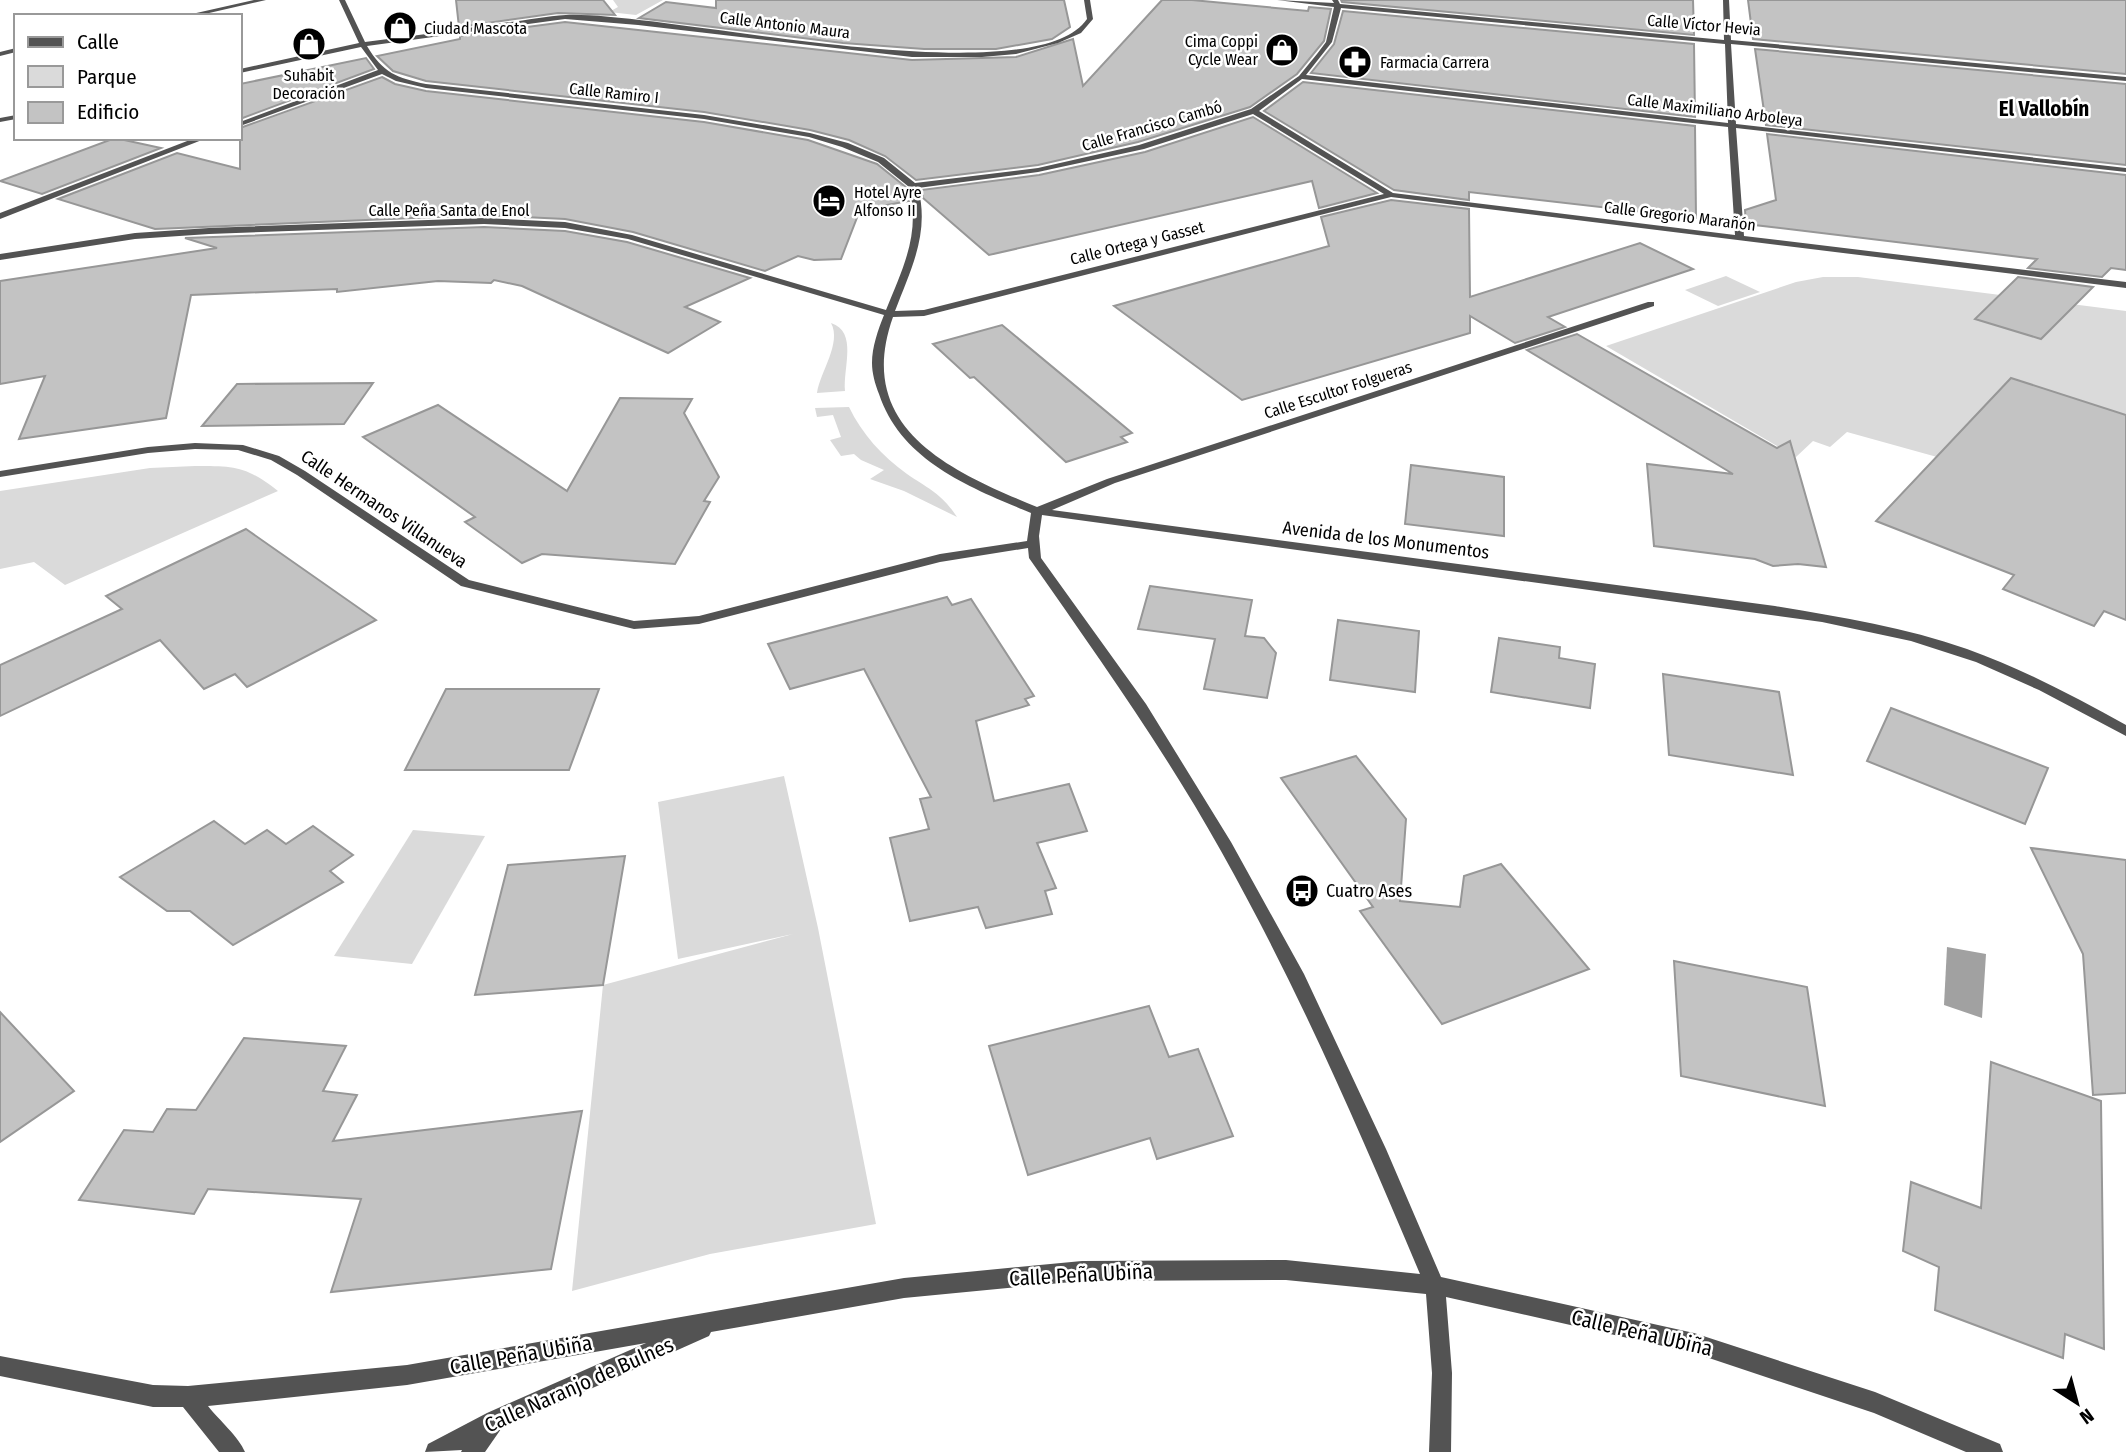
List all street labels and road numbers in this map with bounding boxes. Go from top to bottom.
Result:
street label: Calle Antonio Maura [719,8,851,42]
street label: Calle Víctor Hevia [1646,11,1762,39]
street label: Calle Ramiro I [568,79,660,107]
street label: Calle Maximiliano Arboleya [1626,90,1804,130]
street label: Calle Francisco Cambó [1080,97,1224,155]
street label: Calle Gregorio Marañón [1603,197,1757,235]
street label: Calle Peña Santa de Enol [368,201,530,220]
street label: Calle Ortega y Gasset [1068,217,1207,269]
street label: Calle Escultor Folgueras [1262,357,1414,423]
street label: Calle Hermanos Villanueva [297,445,472,573]
street label: Avenida de los Monumentos [1281,516,1491,564]
street label: Calle Peña Ubiña [1008,1258,1154,1292]
street label: Calle Peña Ubiña [1569,1304,1715,1362]
street label: Calle Peña Ubiña [448,1330,594,1380]
street label: Calle Naranjo de Bulnes [480,1332,678,1438]

